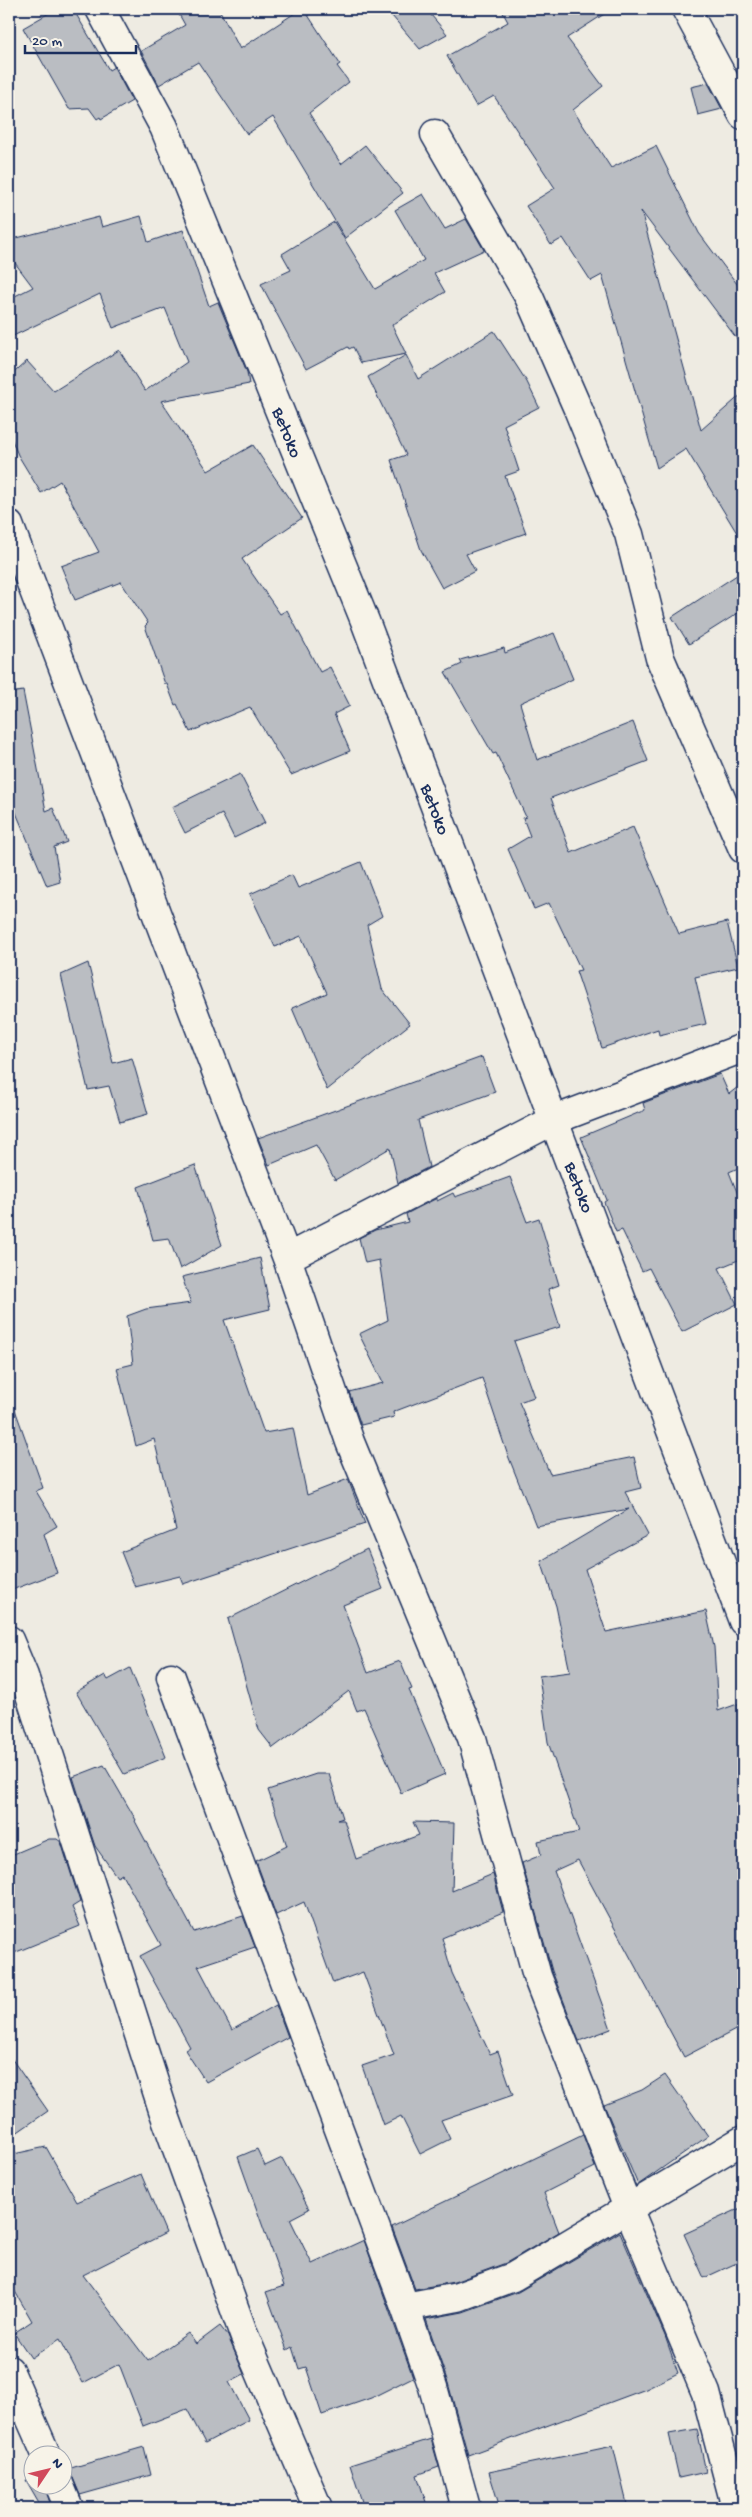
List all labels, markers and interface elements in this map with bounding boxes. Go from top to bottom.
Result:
scale bar [25,22,136,54]
text: 20 m [32,33,62,51]
street label: Betoko [266,404,305,461]
street label: Betoko [414,781,453,838]
street label: Betoko [558,1159,597,1216]
north arrow [22,2444,72,2494]
text: N [47,2455,66,2473]

